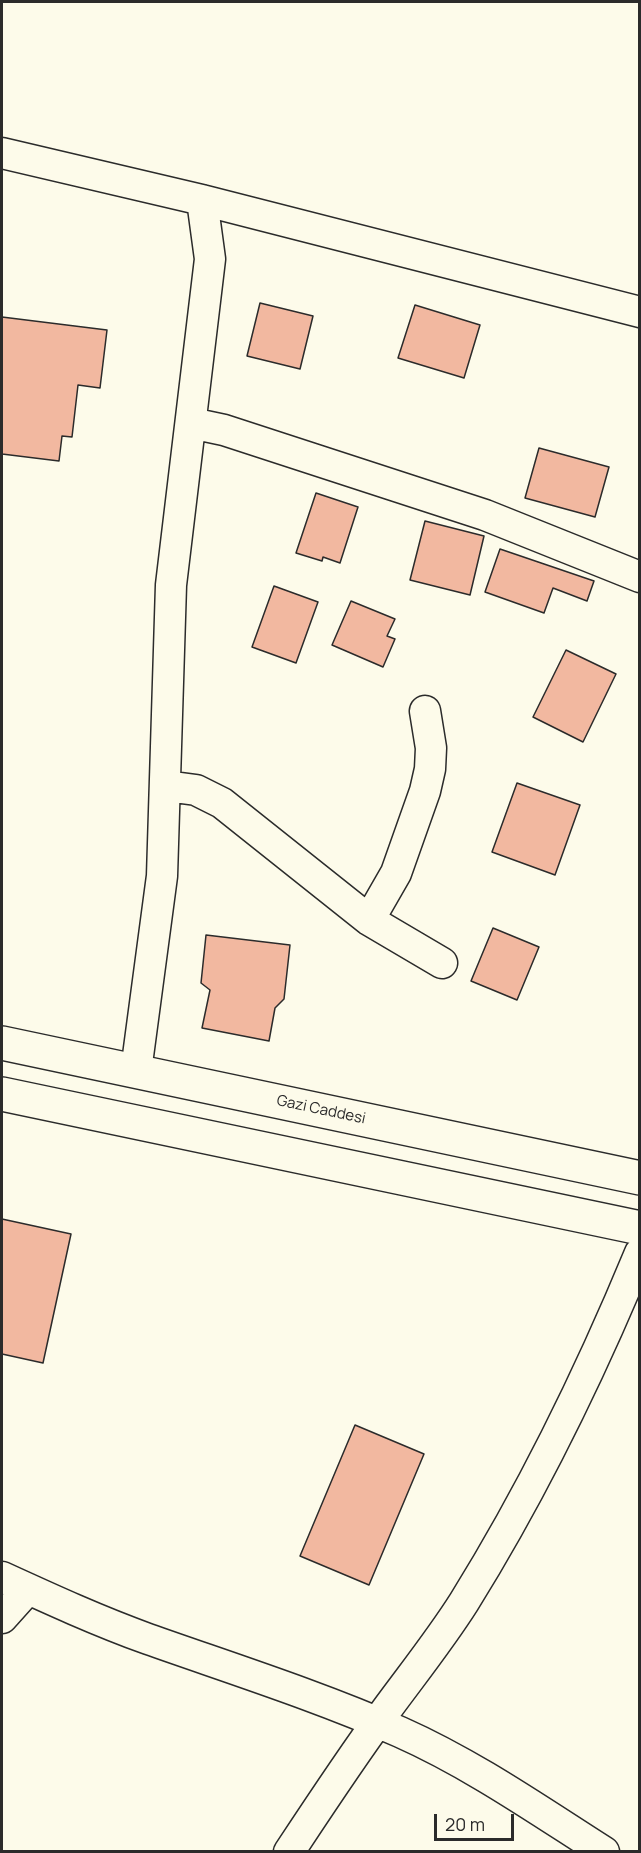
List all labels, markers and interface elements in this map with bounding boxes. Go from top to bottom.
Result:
street label: Gazi Caddesi [275,1092,367,1128]
scale bar [437,1802,516,1840]
text: 20 m [445,1812,485,1836]

